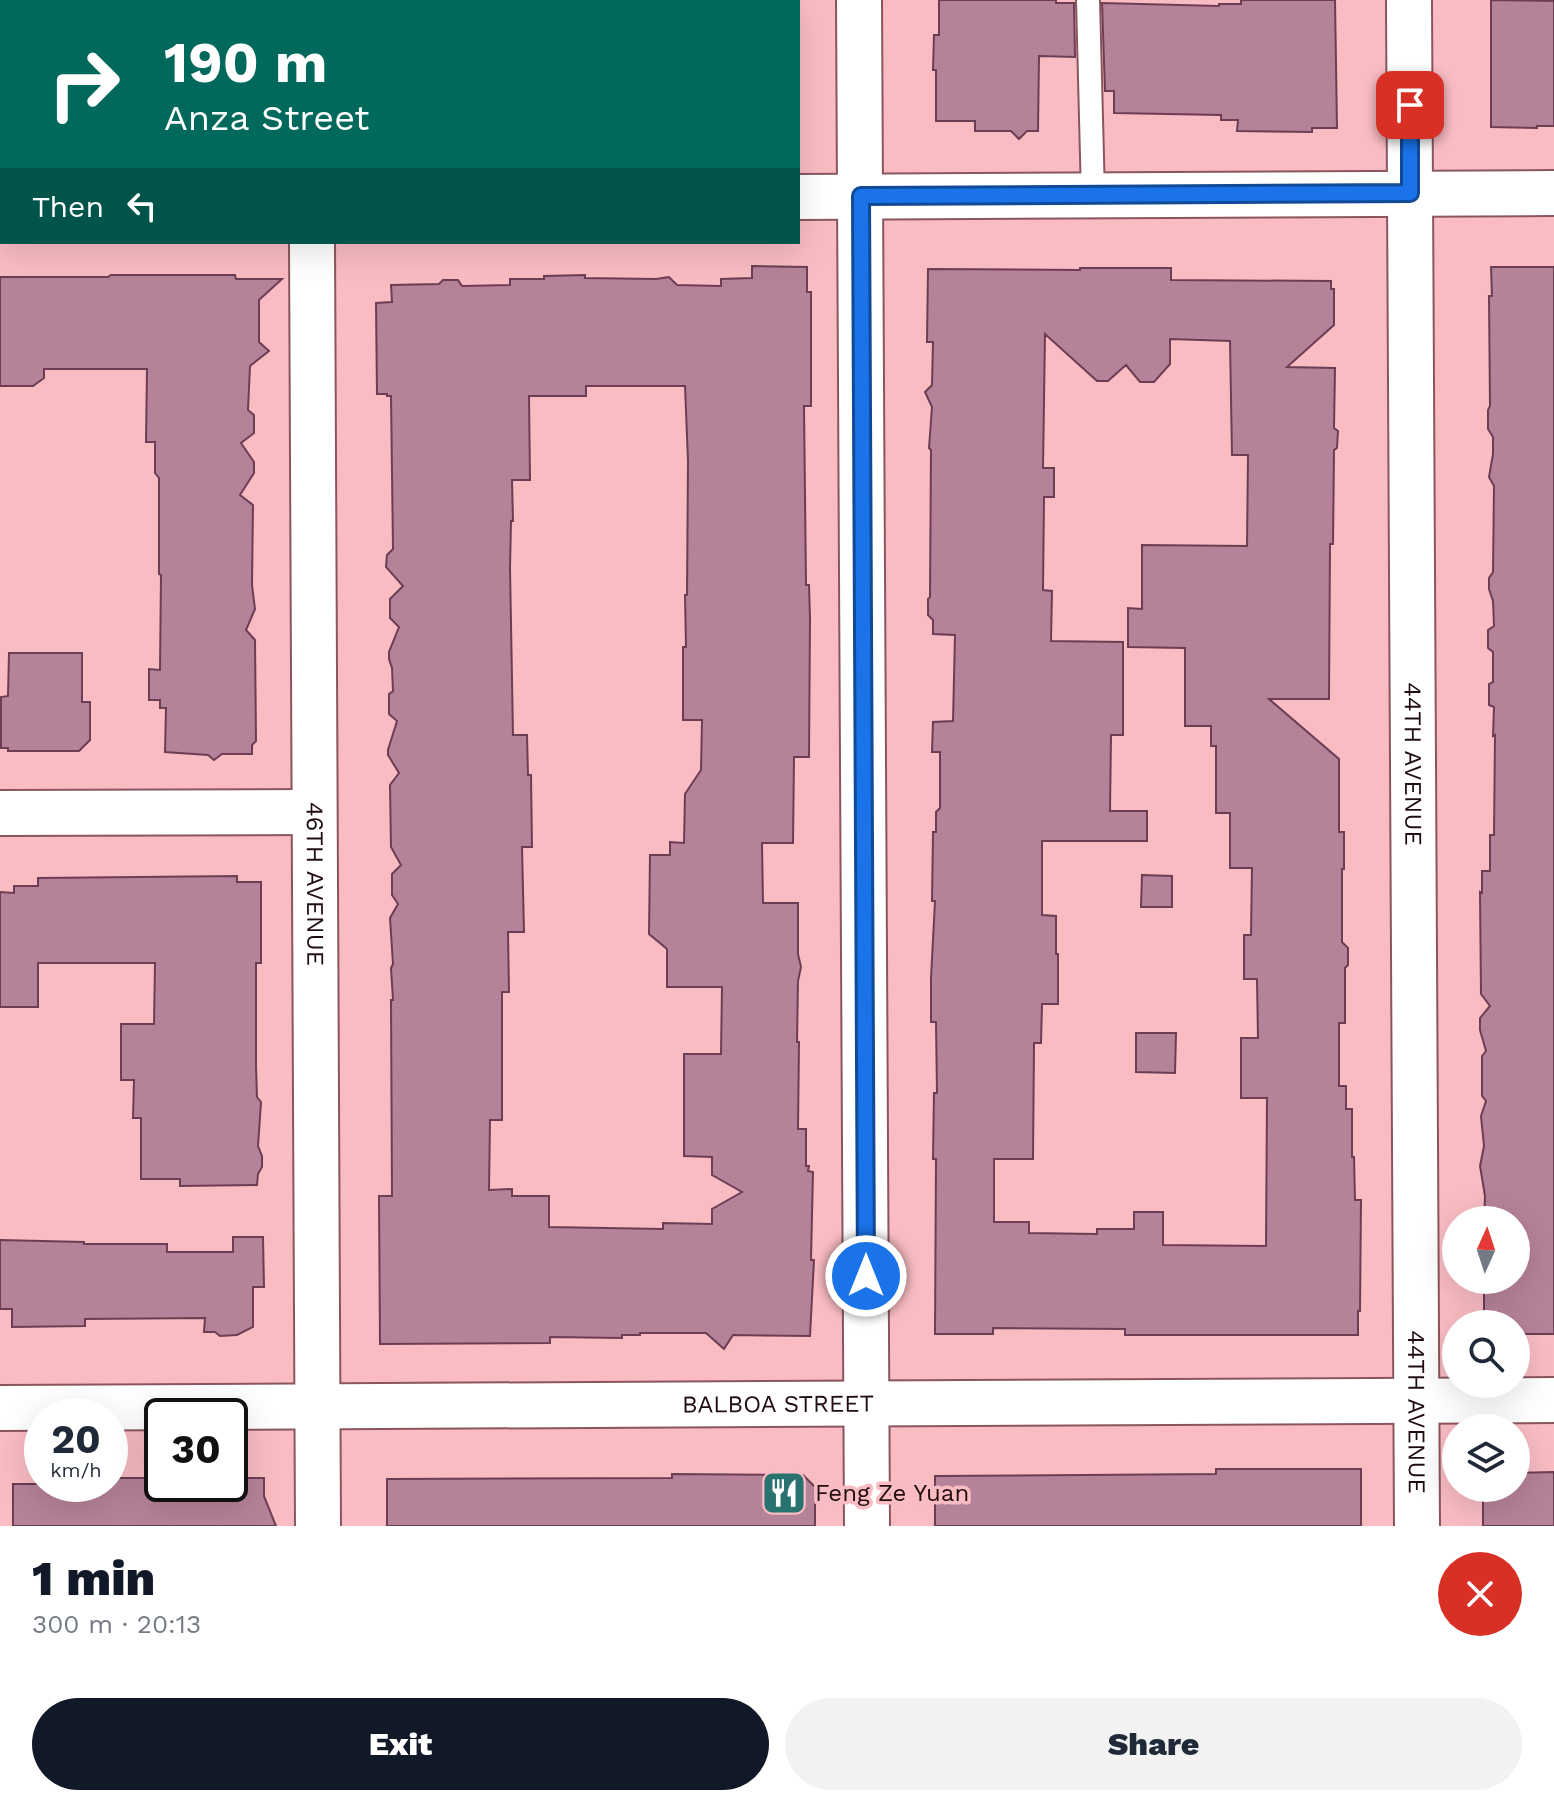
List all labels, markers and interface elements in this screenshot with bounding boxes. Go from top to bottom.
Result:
text: 190 m [164,30,327,96]
icon: right [32,32,136,136]
pin [1376,71,1444,139]
icon: arrive [1388,83,1432,127]
text: Anza Street [164,97,369,139]
icon: left [120,184,164,228]
text: Then [32,189,104,224]
street label: 44TH AVENUE [1399,682,1427,846]
street label: 46TH AVENUE [301,802,329,966]
north arrow [1442,1206,1530,1294]
map controls [1442,1206,1530,1502]
position arrow [824,1234,908,1318]
button: search [1442,1310,1530,1398]
street label: 44TH AVENUE [1402,1330,1431,1494]
street label: BALBOA STREET [682,1390,874,1418]
speed limit sign: 30 [144,1398,248,1502]
button: layers [1442,1414,1530,1502]
text: 20 [51,1416,101,1463]
text: km/h [50,1458,102,1482]
restaurant icon: Feng Ze Yuan [760,1469,808,1517]
place label: Feng Ze Yuan [815,1479,969,1507]
text: 1 min [32,1550,155,1607]
button: close [1438,1552,1522,1636]
text: 300 m · 20:13 [32,1609,201,1639]
button: Exit [32,1698,769,1790]
button: Share [785,1698,1522,1790]

